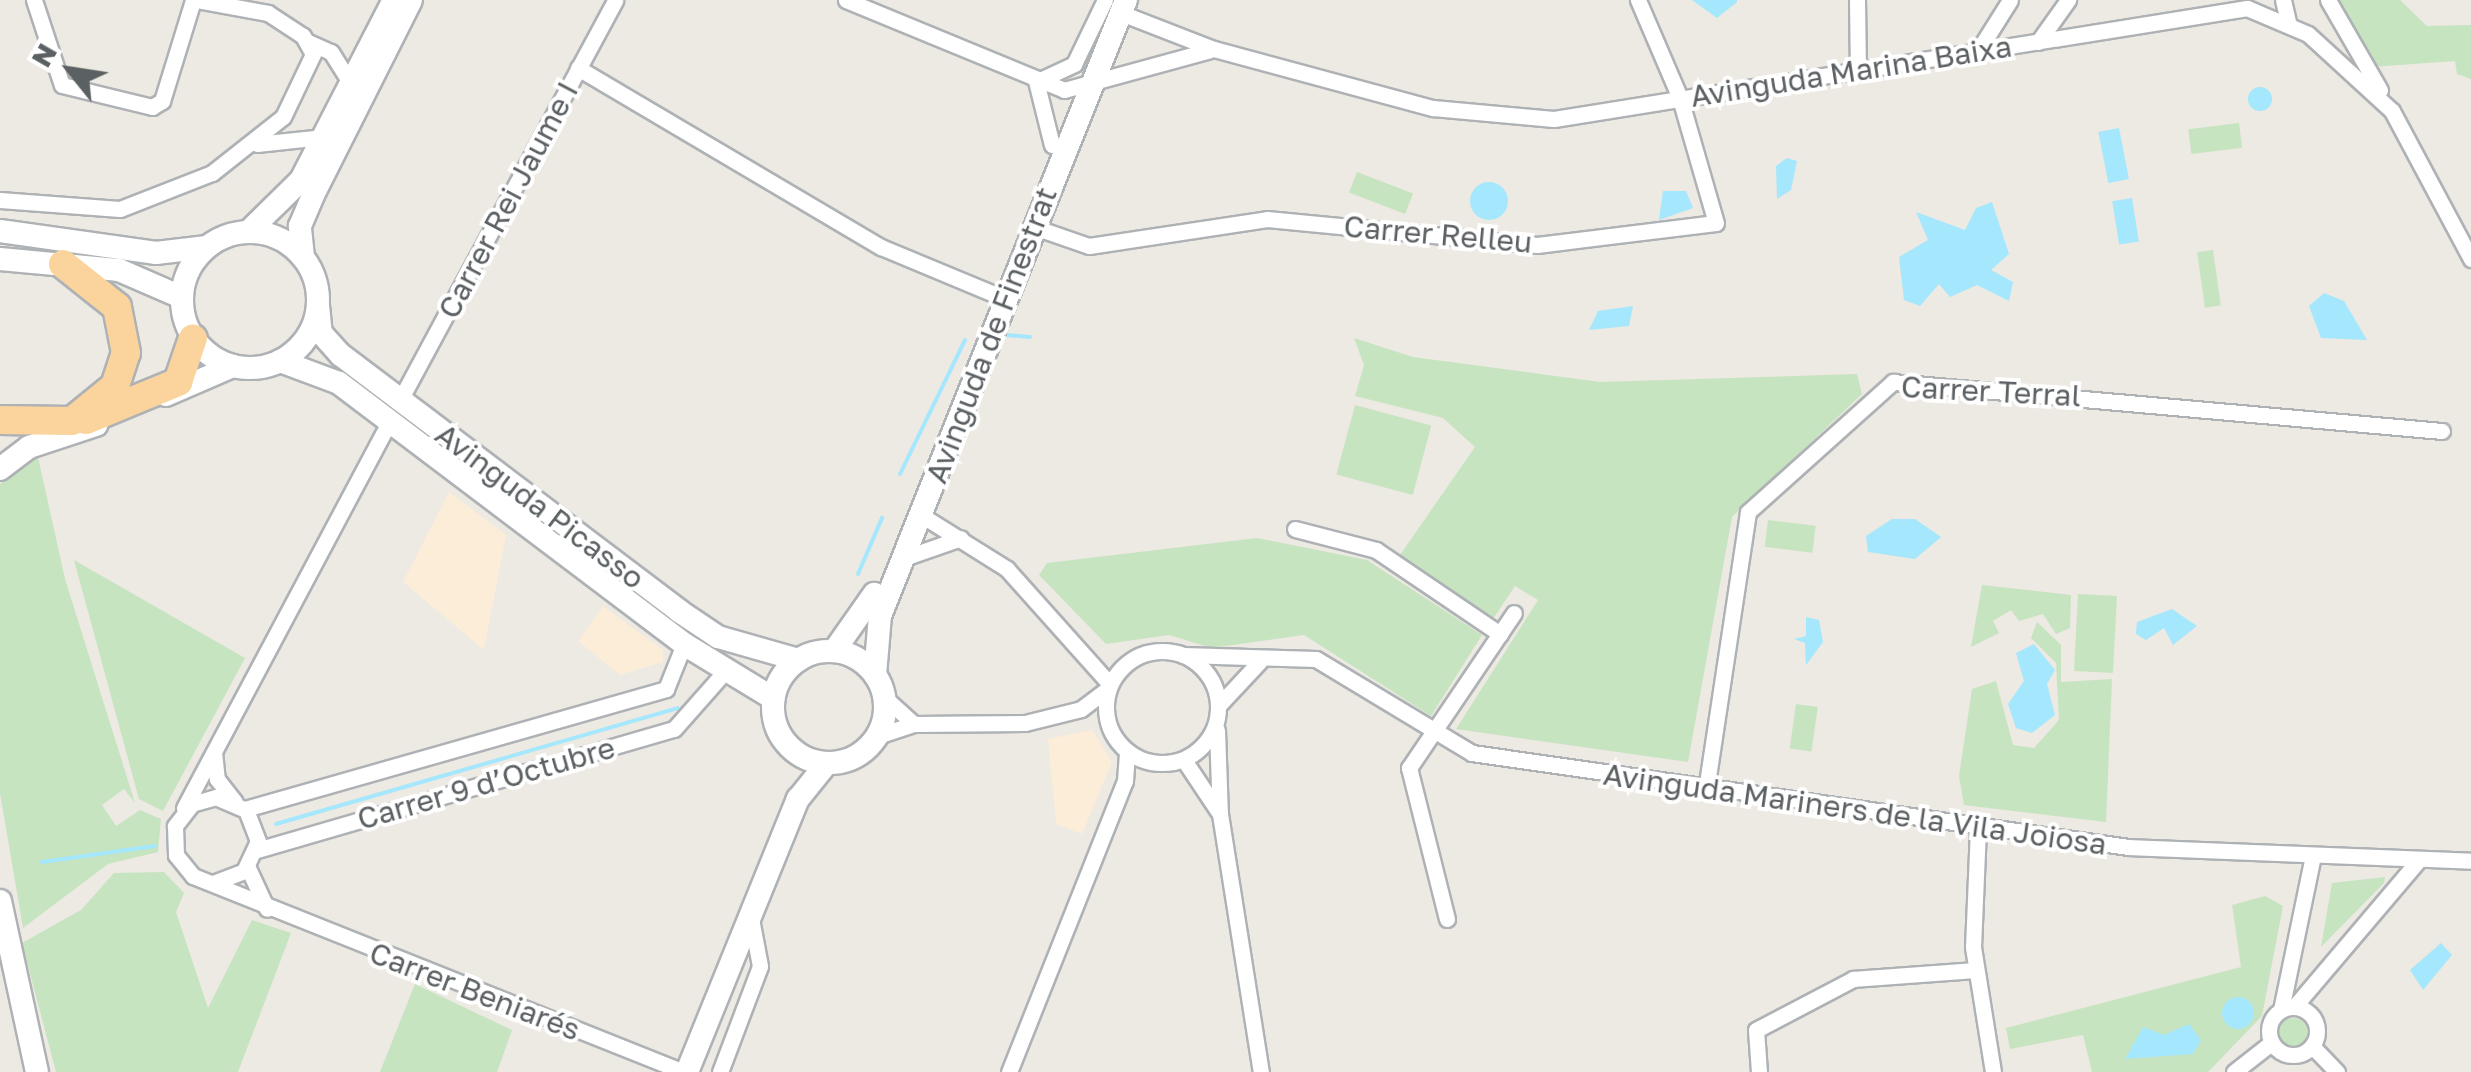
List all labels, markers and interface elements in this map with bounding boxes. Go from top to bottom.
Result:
north arrow [20,20,120,120]
street label: Avinguda Marina Baixa [1688,28,2014,114]
text: N [24,37,63,72]
street label: Carrer Rei Jaume I [430,76,586,324]
street label: Avinguda de Finestrat [918,182,1064,488]
street label: Carrer Relleu [1342,208,1534,260]
street label: Carrer Terral [1900,368,2082,414]
street label: Avinguda Picasso [429,416,651,596]
street label: Carrer 9 d’Octubre [353,729,619,837]
street label: Avinguda Mariners de la Vila Joiosa [1601,756,2109,862]
street label: Carrer Beniarés [365,934,585,1048]

